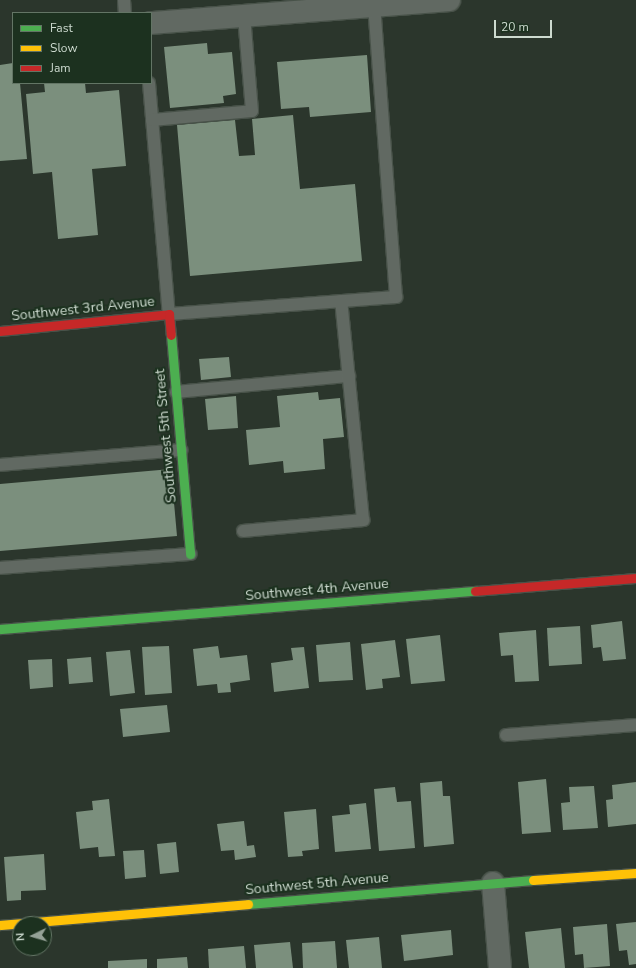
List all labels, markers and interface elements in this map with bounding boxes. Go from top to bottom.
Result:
legend [12,12,152,84]
scale bar [496,12,554,38]
text: 20 m [501,19,529,35]
text: Fast [50,20,73,36]
text: Slow [50,40,78,56]
text: Jam [50,60,71,76]
street label: Southwest 3rd Avenue [10,293,156,325]
street label: Southwest 5th Street [152,368,180,504]
street label: Southwest 4th Avenue [245,575,389,605]
street label: Southwest 5th Avenue [245,869,389,899]
north arrow [12,916,52,956]
text: N [13,932,28,942]

